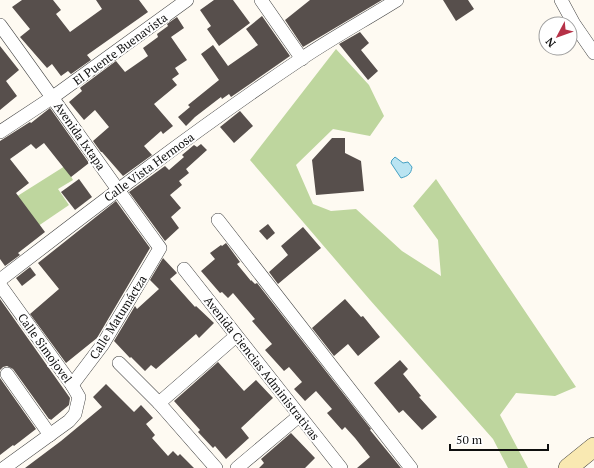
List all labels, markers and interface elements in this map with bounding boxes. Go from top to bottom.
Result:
street label: El Puente Buenavista [70,10,170,88]
north arrow [538,16,578,56]
text: N [542,34,558,50]
street label: Avenida Ixtapa [51,99,109,173]
street label: Calle Vista Hermosa [101,129,197,205]
street label: Calle Matumáctza [86,272,150,362]
street label: Avenida Ciencias Administrativas [201,293,323,443]
street label: Calle Simojovel [15,310,76,386]
scale bar [450,426,548,452]
text: 50 m [456,432,483,447]

